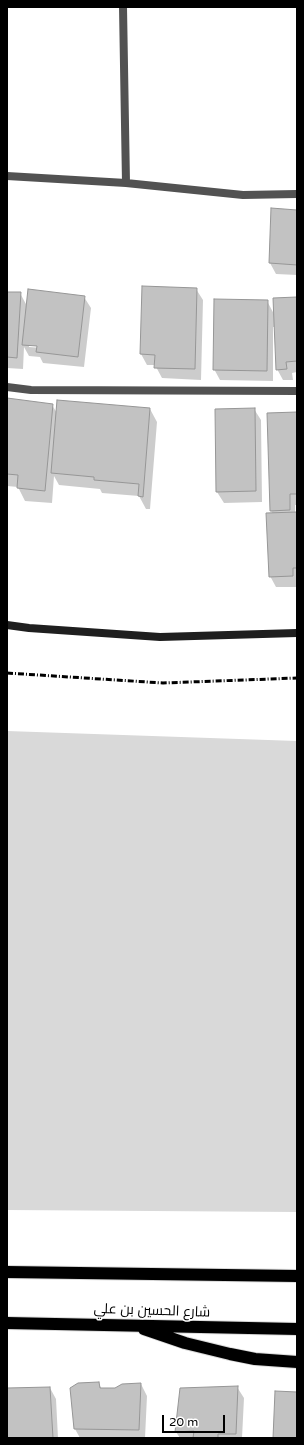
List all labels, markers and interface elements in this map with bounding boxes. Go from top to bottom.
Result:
street label: شارع الحسين بن علي [93,1301,211,1321]
scale bar [164,1407,227,1433]
text: 20 m [169,1415,198,1429]

